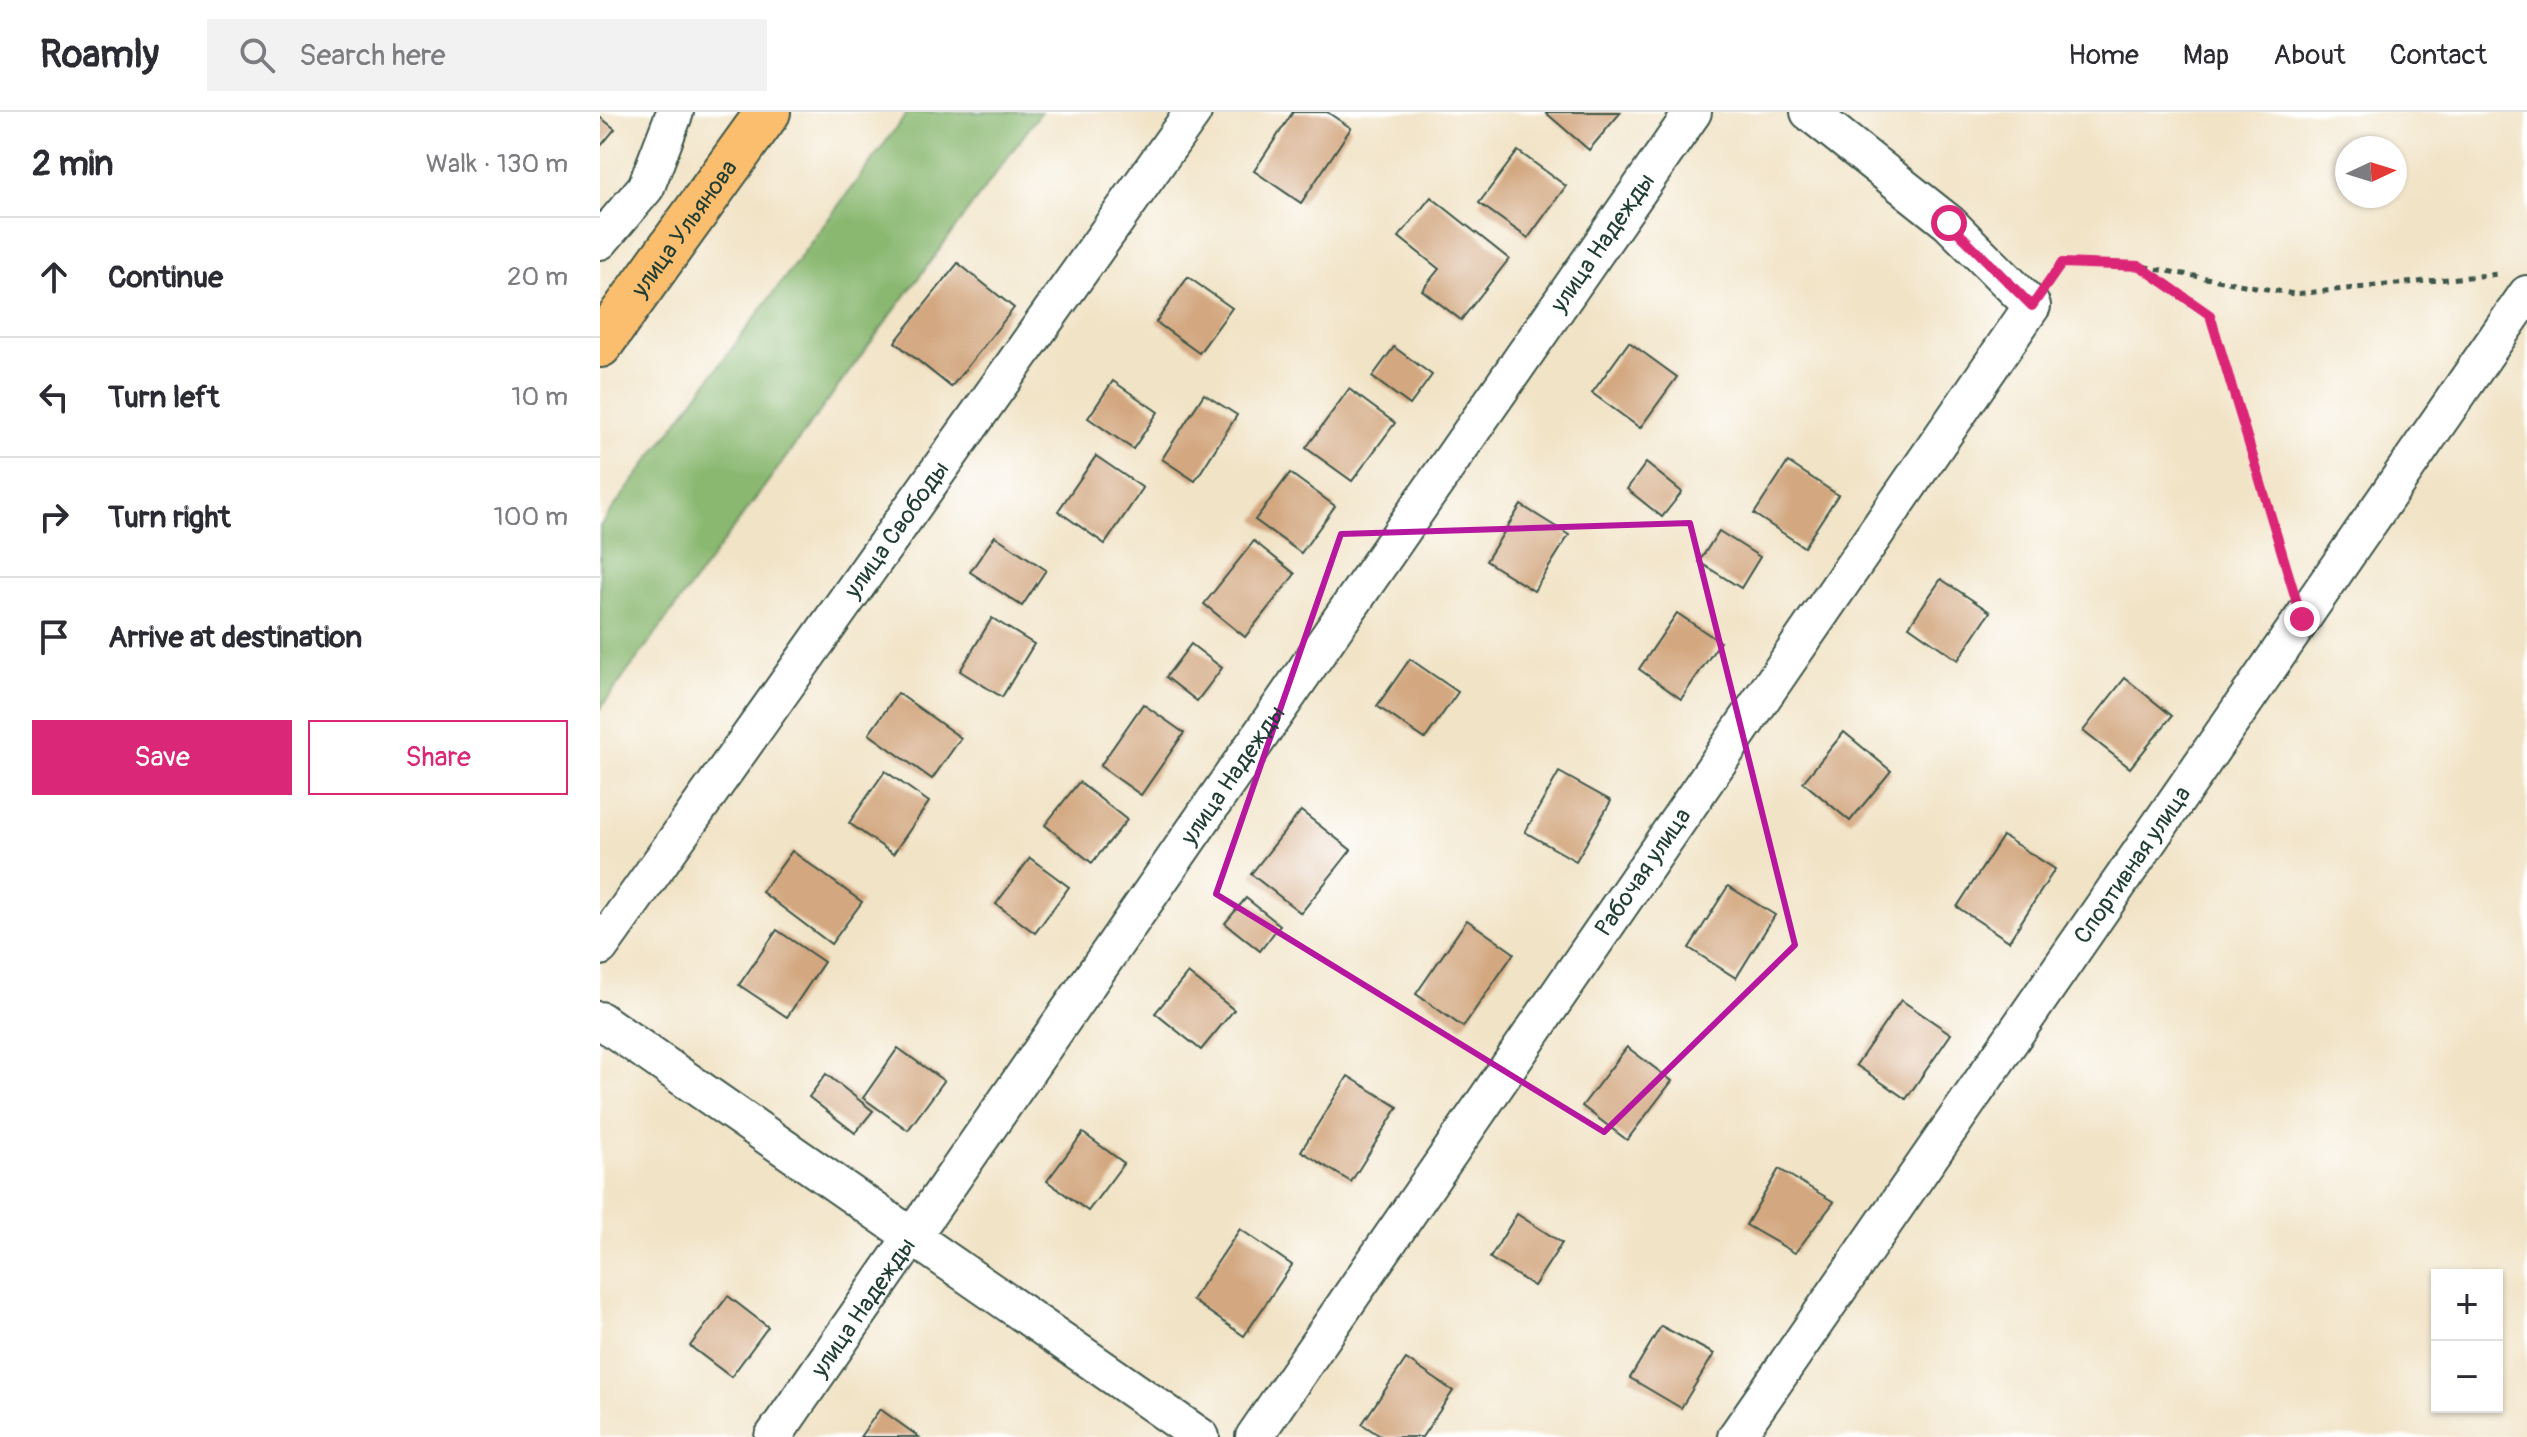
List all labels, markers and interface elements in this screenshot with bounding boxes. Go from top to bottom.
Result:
search box [207,19,767,91]
text: Roamly [40,31,159,79]
icon: search [235,33,279,77]
text: Search here [299,37,446,74]
text: Home [2068,38,2139,73]
text: Map [2183,38,2229,73]
text: About [2273,38,2346,73]
text: Contact [2390,38,2487,73]
north arrow [2335,136,2407,208]
text: 2 min [32,143,114,186]
text: Walk · 130 m [426,148,568,180]
street label: улица Ульянова [624,154,743,303]
street label: улица Надежды [1543,168,1661,319]
route start [1931,205,1967,241]
icon: ahead [32,255,76,299]
text: Continue [108,259,223,296]
text: 20 m [507,261,568,293]
icon: left [32,375,76,419]
text: Turn left [108,379,219,416]
text: 10 m [511,381,568,413]
street label: улица Свободы [837,456,955,604]
icon: right [32,495,76,539]
text: Turn right [108,499,231,536]
text: 100 m [494,501,568,533]
route end [2284,601,2320,637]
icon: arrive [32,615,76,659]
text: Arrive at destination [108,619,362,656]
street label: улица Надежды [1174,700,1291,851]
button: Save [32,720,292,795]
button: Share [308,720,568,795]
street label: Спортивная улица [2067,780,2197,949]
street label: Рабочая улица [1589,802,1697,941]
street label: улица Надежды [804,1232,921,1383]
map controls [2431,1269,2503,1413]
button: + [2431,1269,2503,1341]
button: − [2431,1341,2503,1413]

